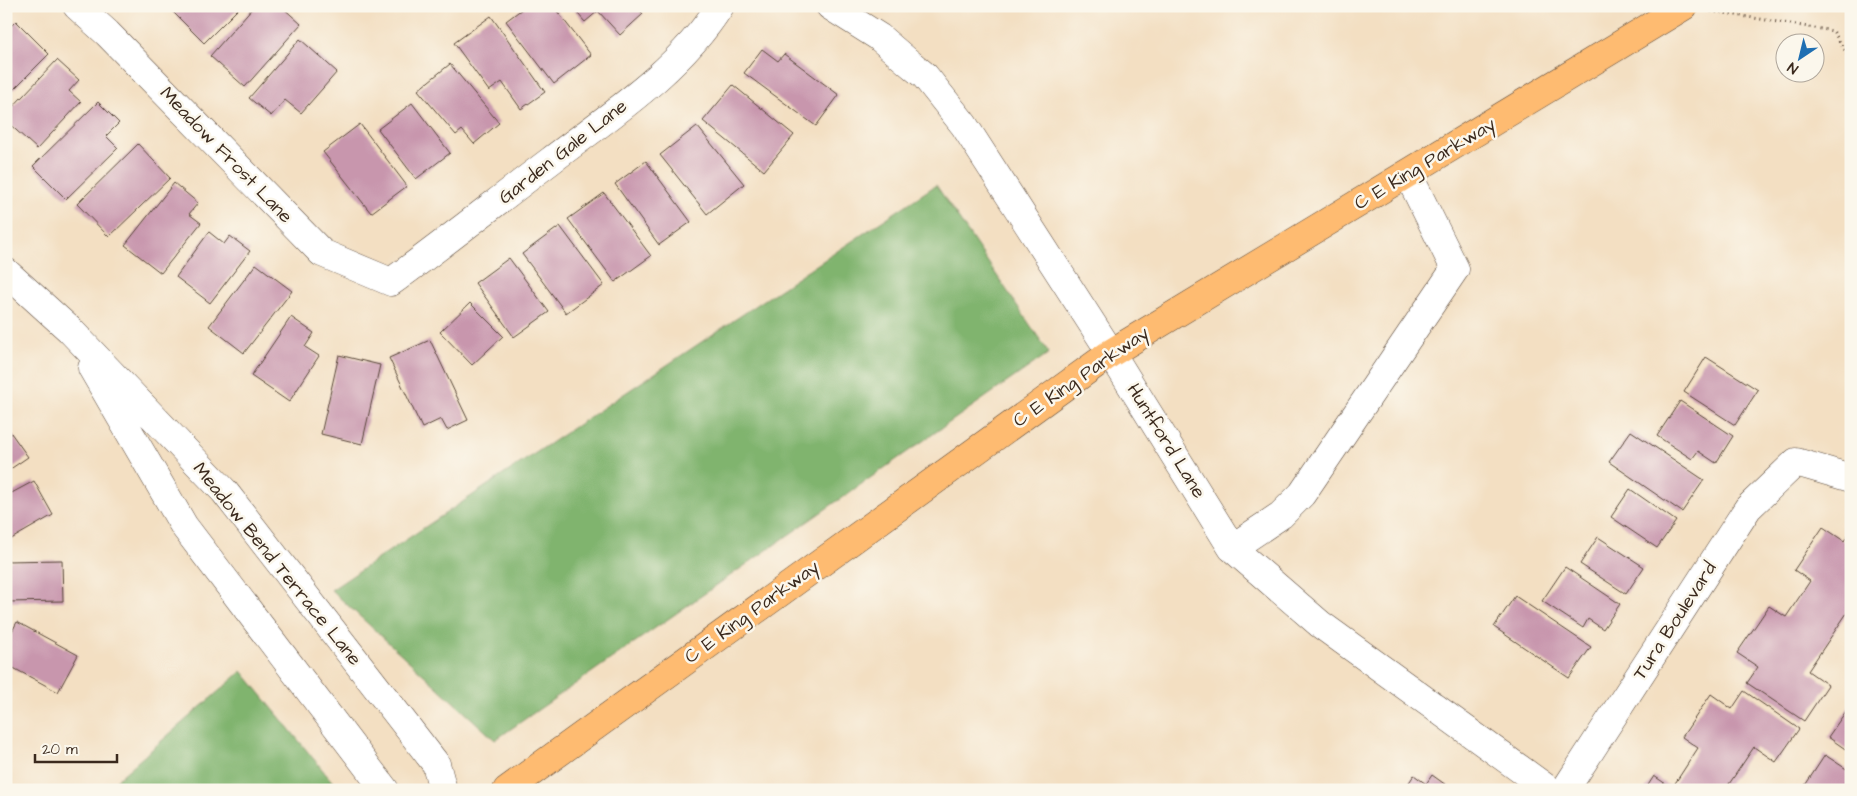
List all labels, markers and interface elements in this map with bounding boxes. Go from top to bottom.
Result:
north arrow [1774,32,1824,82]
text: N [1784,57,1802,79]
street label: Meadow Frost Lane [153,81,299,229]
street label: Garden Gale Lane [493,93,633,211]
street label: C E King Parkway [1349,111,1502,218]
street label: C E King Parkway [1007,320,1156,435]
street label: Huntford Lane [1120,378,1212,504]
street label: Meadow Bend Terrace Lane [186,456,368,672]
street label: C E King Parkway [679,554,826,671]
street label: Tura Boulevard [1627,556,1724,685]
scale bar [35,731,118,763]
text: 20 m [42,739,78,760]

